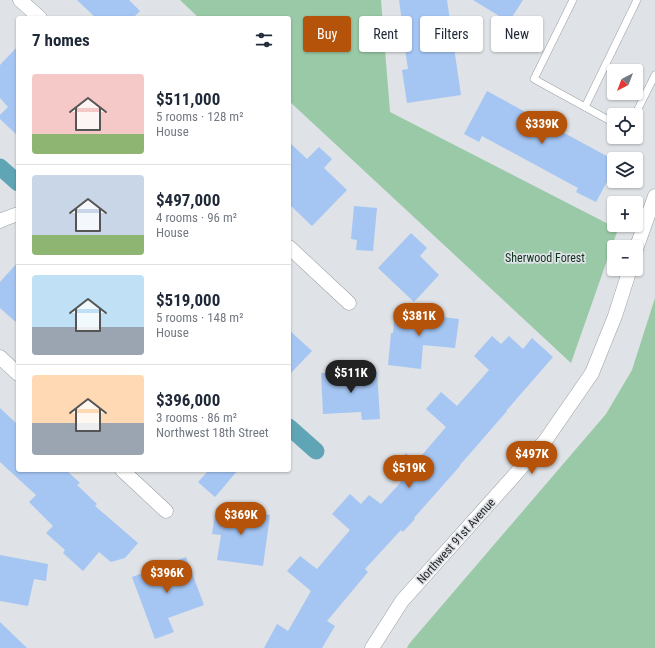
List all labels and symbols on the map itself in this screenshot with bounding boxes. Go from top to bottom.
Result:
north arrow [607,64,643,100]
pin: $339K [514,111,570,145]
park label: Sherwood Forest [505,251,585,265]
pin: $381K [391,303,447,337]
pin: $511K [323,360,379,394]
pin: $497K [504,441,560,475]
pin: $519K [381,455,437,489]
street label: Northwest 91st Avenue [414,495,498,587]
pin: $369K [213,502,269,536]
pin: $396K [139,560,195,594]

